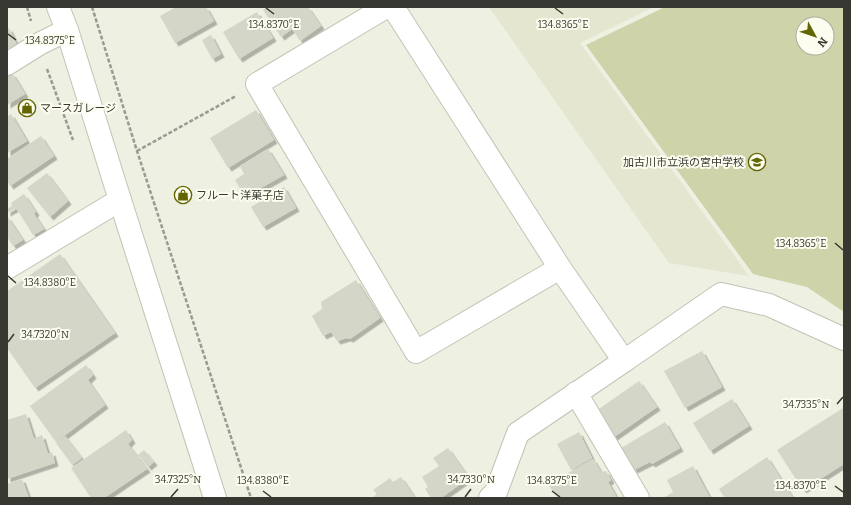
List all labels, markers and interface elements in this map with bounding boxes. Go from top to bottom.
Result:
north arrow [795,16,835,56]
text: 134.8370°E [249,19,299,31]
text: 134.8365°E [538,19,588,31]
text: 134.8375°E [25,35,75,47]
text: N [814,35,830,50]
shop icon: マースガレージ [17,98,37,118]
place label: マースガレージ [40,102,116,115]
school or university icon: 加古川市立浜の宮中学校 [747,152,767,172]
place label: 加古川市立浜の宮中学校 [623,156,744,169]
shop icon: フルート洋菓子店 [173,185,193,205]
place label: フルート洋菓子店 [196,189,284,202]
text: 134.8365°E [776,238,826,250]
text: 134.8380°E [24,277,76,289]
text: 34.7320°N [21,329,69,341]
text: 34.7335°N [783,399,829,411]
text: 34.7325°N [155,474,201,486]
text: 34.7330°N [447,474,495,486]
text: 134.8380°E [237,475,289,487]
text: 134.8375°E [527,475,577,487]
text: 134.8370°E [776,480,826,492]

